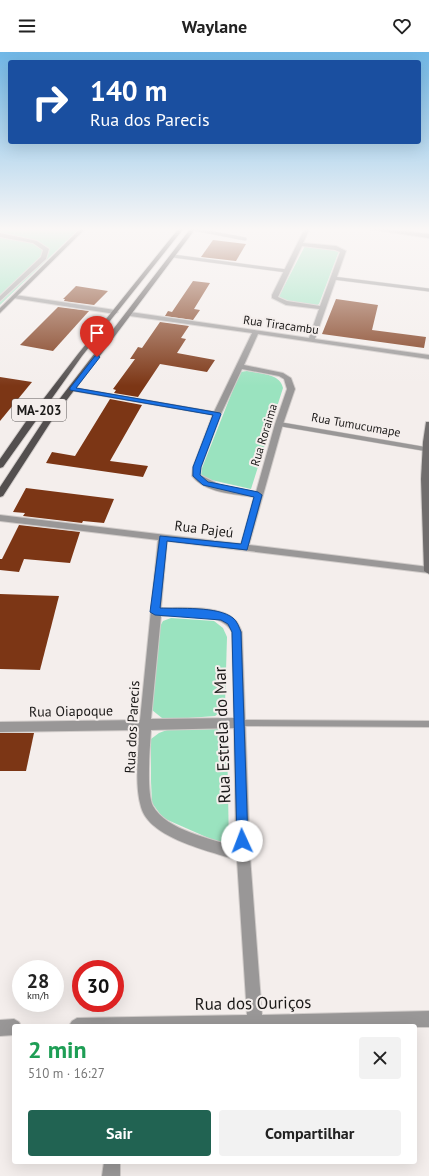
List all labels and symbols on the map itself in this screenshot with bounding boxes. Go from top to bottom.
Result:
street label: Rua Tiracambu [242,312,320,337]
pin [80,316,114,357]
road number: MA-203 [12,399,66,421]
street label: Rua Roraima [247,402,280,468]
street label: Rua Tumucumape [310,409,402,440]
street label: Rua Pajeú [174,516,234,542]
street label: Rua Estrela do Mar [209,666,235,804]
street label: Rua dos Parecis [121,680,143,774]
street label: Rua Oiapoque [29,701,113,721]
position arrow [221,820,263,862]
speed limit sign: 30 [72,960,124,1012]
street label: Rua dos Ouriços [194,991,312,1015]

